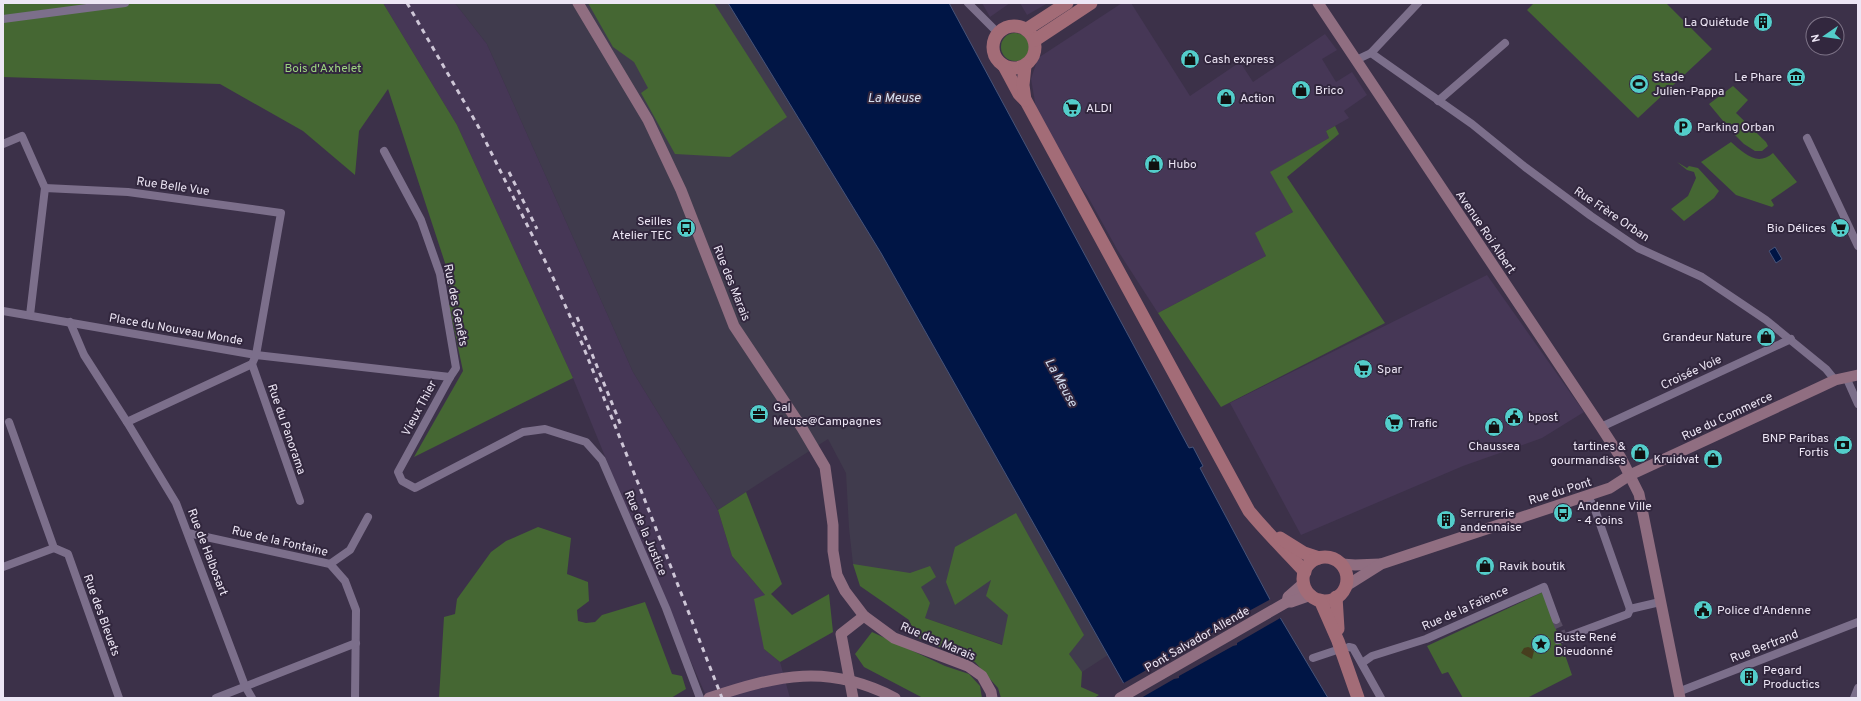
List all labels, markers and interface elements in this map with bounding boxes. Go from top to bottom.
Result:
building icon: La Quiétude [1752,11,1774,33]
place label: La Quiétude [1684,15,1749,31]
north arrow [1805,16,1845,56]
text: N [1809,33,1824,43]
shop icon: Cash express [1179,48,1201,70]
place label: Cash express [1204,52,1274,68]
park label: Bois d'Axhelet [284,61,362,77]
museum icon: Le Phare [1785,66,1807,88]
place label: Stade Julien-Pappa [1653,70,1724,100]
place label: Le Phare [1734,70,1782,86]
sports icon: Stade Julien-Pappa [1628,73,1650,95]
shop icon: Brico [1290,79,1312,101]
place label: Brico [1315,83,1344,99]
shop icon: Action [1215,87,1237,109]
water label: La Meuse [868,91,921,107]
place label: Action [1240,91,1275,107]
supermarket icon: ALDI [1061,97,1083,119]
place label: ALDI [1086,101,1112,117]
parking icon: Parking Orban [1672,116,1694,138]
place label: Parking Orban [1697,120,1775,136]
shop icon: Hubo [1143,153,1165,175]
place label: Hubo [1168,157,1197,173]
street label: Rue Belle Vue [135,174,210,200]
street label: Rue Frère Orban [1571,184,1652,246]
street label: Avenue Roi Albert [1451,188,1519,277]
place label: Seilles Atelier TEC [612,214,672,244]
bus stop icon: Seilles Atelier TEC [675,217,697,239]
supermarket icon: Bio Délices [1829,217,1851,239]
place label: Bio Délices [1767,221,1826,237]
street label: Rue des Marais [709,243,754,324]
street label: Rue des Genêts [439,263,471,348]
street label: Place du Nouveau Monde [108,310,244,350]
shop icon: Grandeur Nature [1755,326,1777,348]
place label: Grandeur Nature [1662,330,1752,346]
street label: Croisée Voie [1658,352,1724,394]
water label: La Meuse [1040,356,1080,410]
supermarket icon: Spar [1352,358,1374,380]
place label: Spar [1377,362,1403,378]
street label: Vieux Thier [399,378,441,439]
street label: Rue du Panorama [263,382,309,477]
street label: Rue du Commerce [1679,389,1776,445]
place label: Gal Meuse@Campagnes [773,400,881,430]
office icon: Gal Meuse@Campagnes [748,403,770,425]
public building icon: bpost [1503,406,1525,428]
place label: bpost [1528,410,1558,426]
supermarket icon: Trafic [1383,412,1405,434]
place label: Trafic [1408,416,1438,432]
shop icon: Chaussea [1483,416,1505,438]
place label: BNP Paribas Fortis [1762,431,1829,461]
bank icon: BNP Paribas Fortis [1832,434,1854,456]
place label: Chaussea [1468,439,1520,455]
place label: tartines & gourmandises [1550,439,1626,469]
shop icon: tartines & gourmandises [1629,442,1651,464]
shop icon: Kruidvat [1702,448,1724,470]
place label: Kruidvat [1653,452,1699,468]
street label: Rue du Pont [1527,475,1594,509]
street label: Rue de la Justice [620,488,670,578]
place label: Andenne Ville - 4 coins [1577,499,1652,529]
bus stop icon: Andenne Ville - 4 coins [1552,502,1574,524]
street label: Rue de Halbosart [183,506,231,598]
place label: Serrurerie andennaise [1460,506,1522,536]
building icon: Serrurerie andennaise [1435,509,1457,531]
street label: Rue de la Fontaine [230,523,329,561]
shop icon: Ravik boutik [1474,555,1496,577]
place label: Ravik boutik [1499,559,1566,575]
street label: Rue des Bleuets [79,572,123,658]
street label: Rue de la Faïence [1420,583,1511,635]
public building icon: Police d'Andenne [1692,599,1714,621]
street label: Pont Salvador Allende [1142,603,1253,676]
place label: Police d'Andenne [1717,603,1811,619]
street label: Rue des Marais [897,619,978,665]
street label: Rue Bertrand [1728,627,1801,667]
place label: Buste René Dieudonné [1555,630,1616,660]
place icon: Buste René Dieudonné [1530,633,1552,655]
place label: Pegard Productics [1763,663,1820,693]
building icon: Pegard Productics [1738,666,1760,688]

